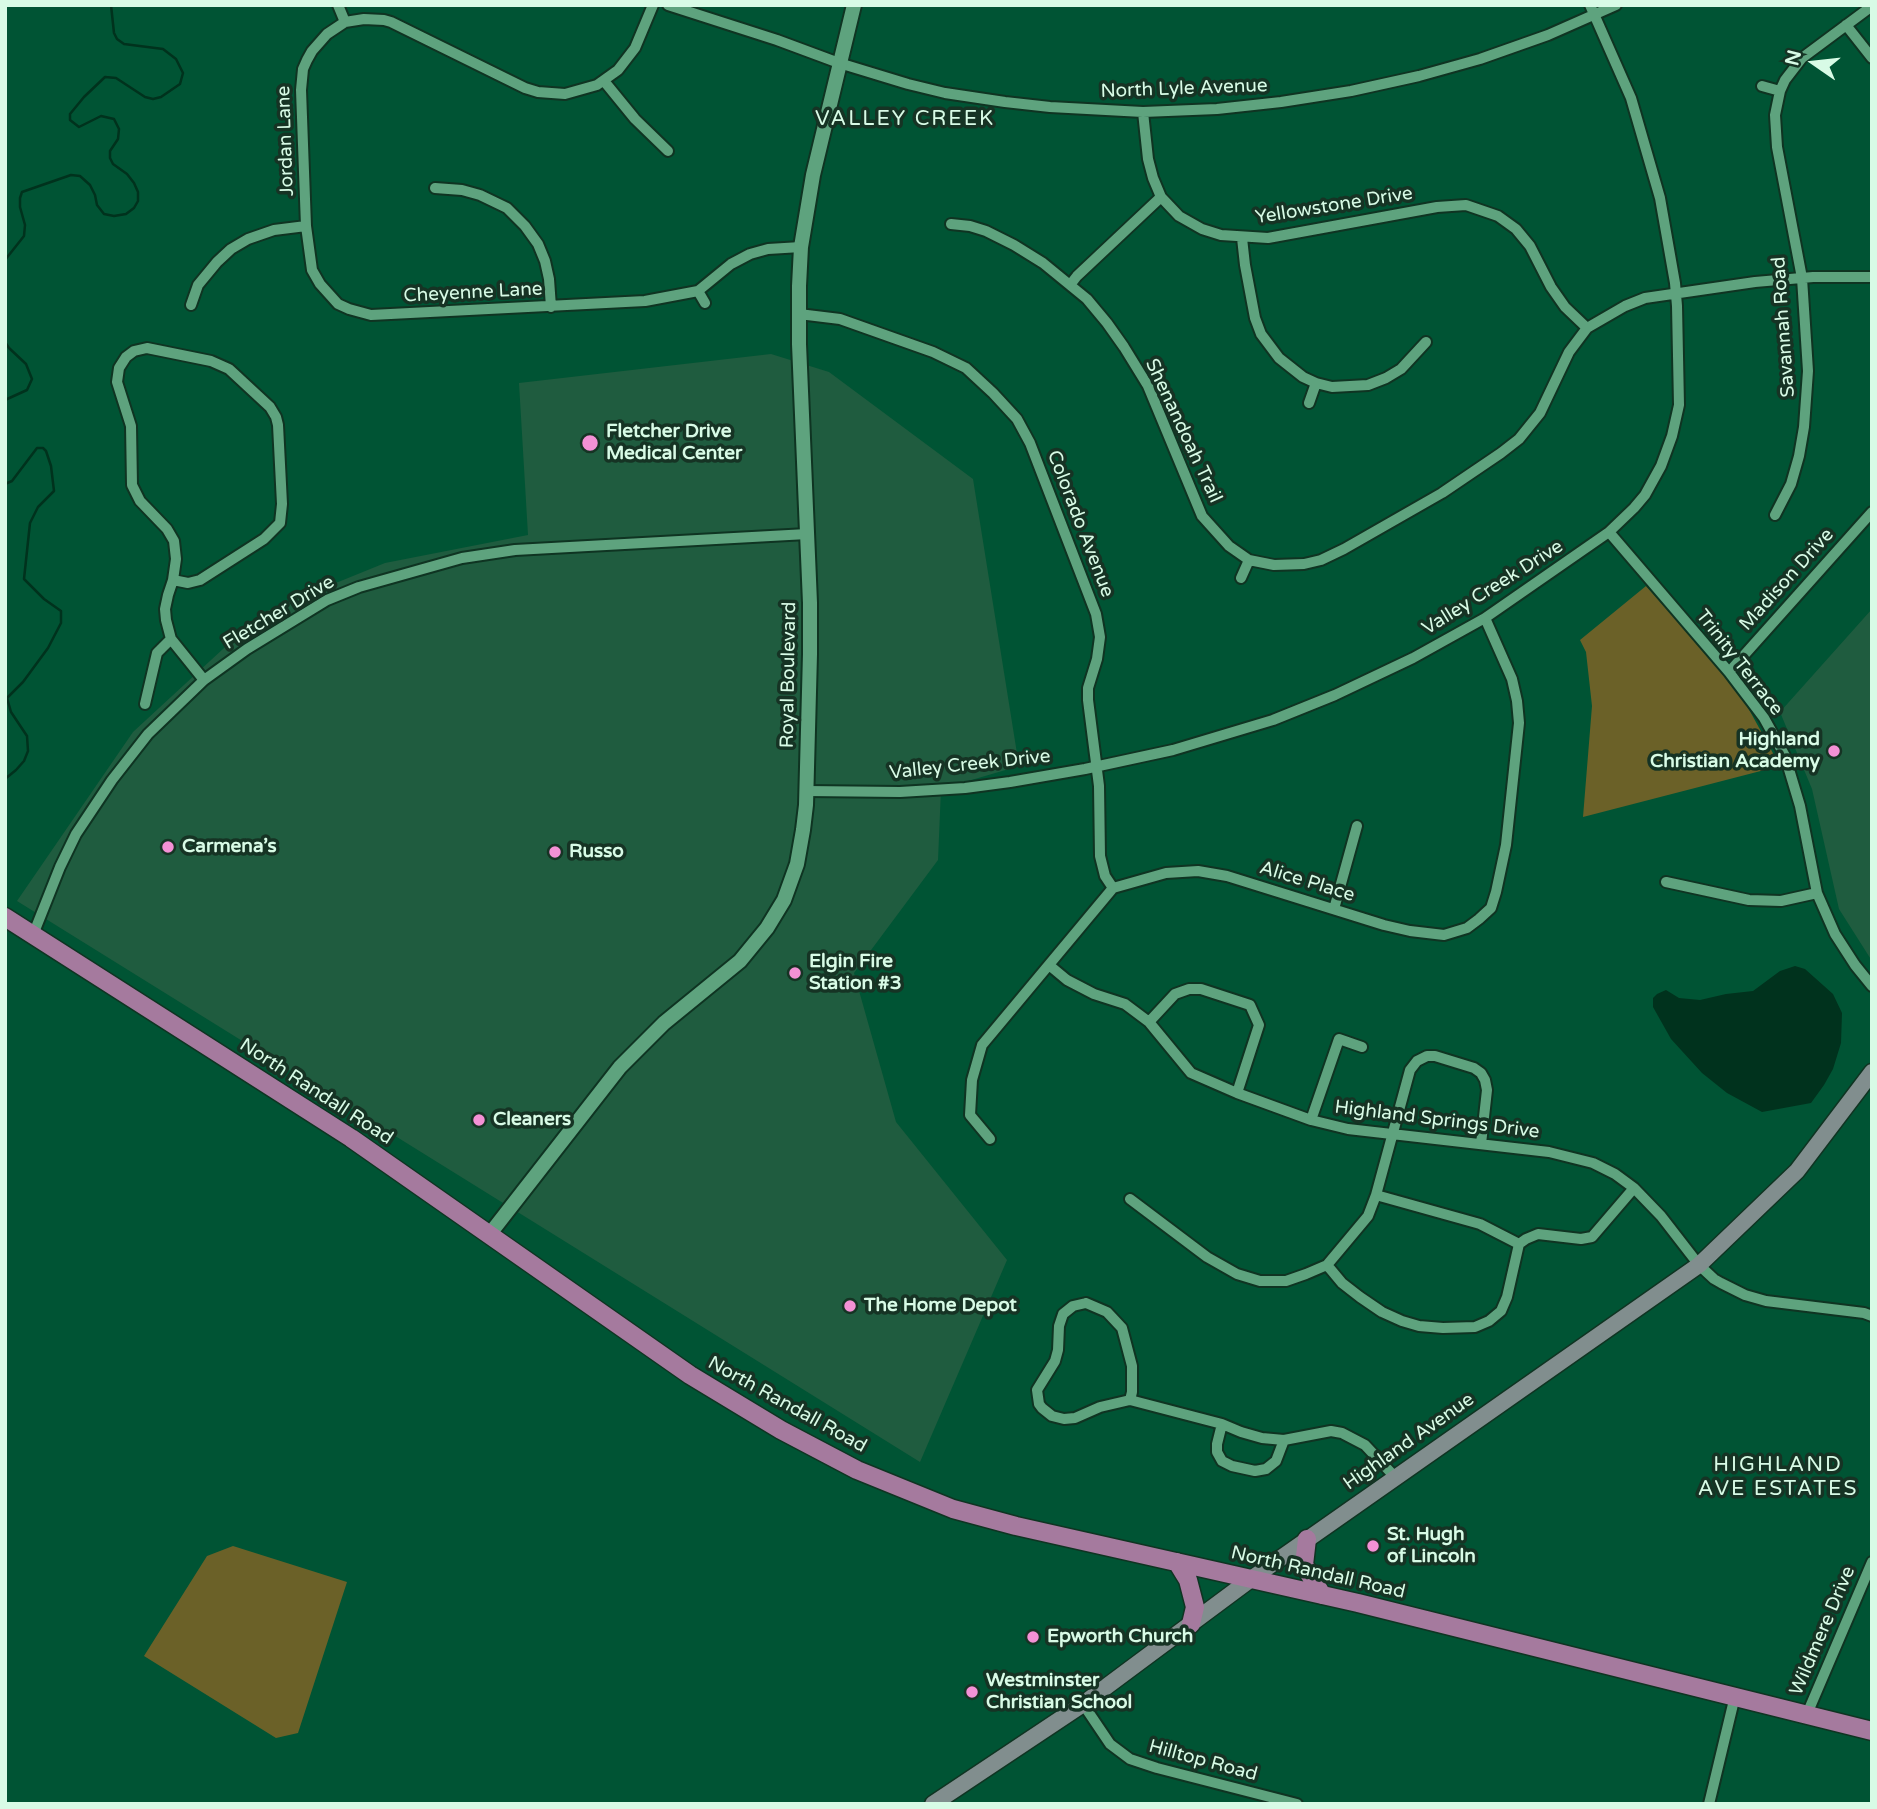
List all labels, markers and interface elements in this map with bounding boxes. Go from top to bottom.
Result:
north arrow [1779,28,1849,98]
text: N [1781,48,1806,68]
street label: North Lyle Avenue [1100,75,1268,103]
street label: Jordan Lane [273,85,299,197]
district label: VALLEY CREEK [816,106,994,132]
street label: Yellowstone Drive [1254,182,1414,230]
street label: Savannah Road [1768,256,1800,398]
street label: Cheyenne Lane [403,278,543,308]
street label: Shenandoah Trail [1140,355,1226,507]
place label: Fletcher Drive Medical Center [606,421,742,465]
marker: Fletcher Drive Medical Center [580,433,600,453]
street label: Colorado Avenue [1042,447,1118,601]
street label: Madison Drive [1735,524,1839,636]
street label: Valley Creek Drive [1418,535,1568,641]
street label: Fletcher Drive [219,571,339,655]
street label: Royal Boulevard [776,602,802,748]
street label: Trinity Terrace [1691,605,1787,721]
place label: Highland Christian Academy [1650,729,1820,773]
marker: Highland Christian Academy [1826,743,1842,759]
street label: Valley Creek Drive [888,745,1052,785]
place label: Carmena’s [182,836,277,858]
marker: Carmena’s [160,839,176,855]
place label: Russo [569,841,624,863]
marker: Russo [547,844,563,860]
street label: Alice Place [1257,857,1357,907]
place label: Elgin Fire Station #3 [809,951,902,995]
marker: Elgin Fire Station #3 [787,965,803,981]
street label: North Randall Road [235,1034,397,1150]
street label: Highland Springs Drive [1333,1096,1541,1144]
place label: Cleaners [493,1109,571,1131]
marker: Cleaners [471,1112,487,1128]
place label: The Home Depot [864,1295,1017,1317]
marker: The Home Depot [842,1298,858,1314]
street label: North Randall Road [704,1352,870,1458]
street label: Highland Avenue [1339,1388,1479,1496]
district label: HIGHLAND AVE ESTATES [1699,1452,1857,1502]
place label: St. Hugh of Lincoln [1387,1524,1476,1568]
marker: St. Hugh of Lincoln [1365,1538,1381,1554]
street label: North Randall Road [1229,1542,1407,1604]
street label: Wildmere Drive [1786,1563,1860,1699]
place label: Epworth Church [1047,1626,1193,1648]
marker: Epworth Church [1025,1629,1041,1645]
place label: Westminster Christian School [986,1670,1132,1714]
marker: Westminster Christian School [964,1684,980,1700]
street label: Hilltop Road [1146,1736,1260,1786]

